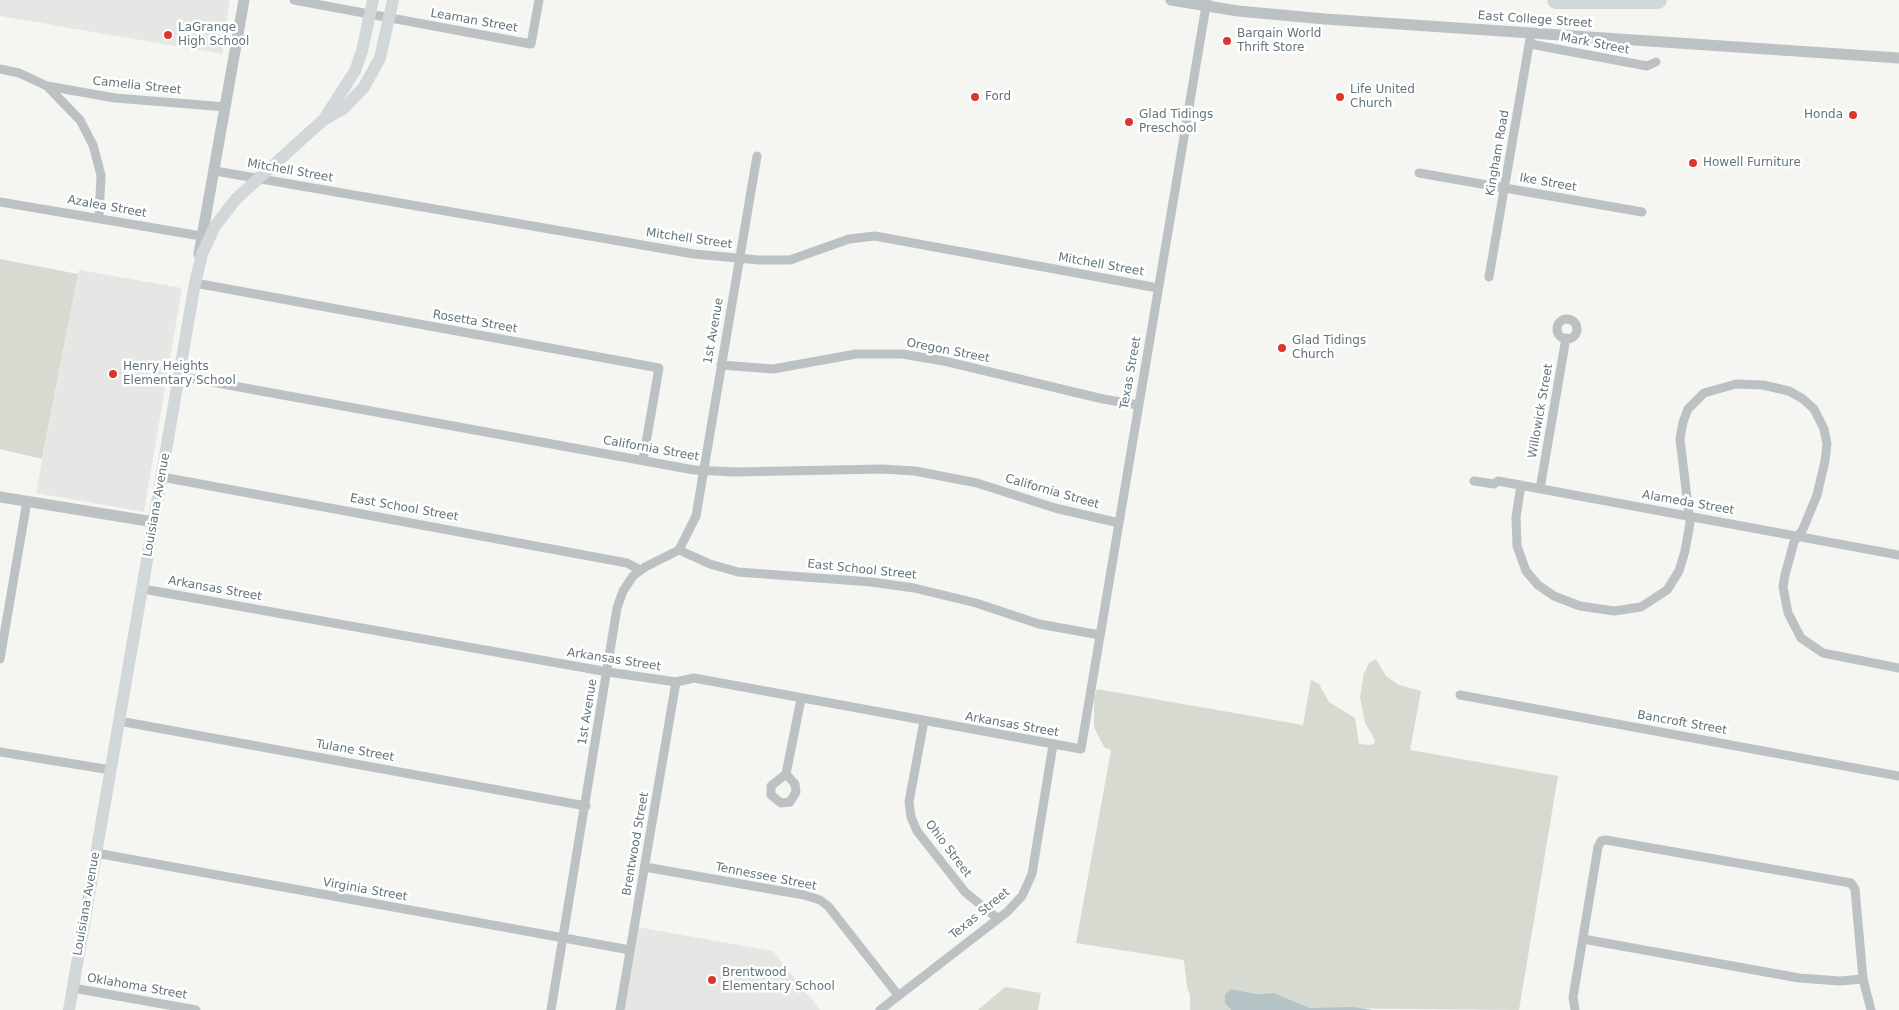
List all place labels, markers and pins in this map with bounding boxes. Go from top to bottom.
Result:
place label: LaGrange High School [178,21,249,49]
place label: Bargain World Thrift Store [1237,27,1321,55]
marker: LaGrange High School [162,29,174,41]
marker: Bargain World Thrift Store [1221,35,1233,47]
place label: Life United Church [1350,83,1415,111]
place label: Ford [985,90,1011,104]
marker: Ford [969,91,981,103]
marker: Life United Church [1334,91,1346,103]
place label: Glad Tidings Preschool [1139,108,1213,136]
place label: Honda [1804,108,1843,122]
marker: Honda [1847,109,1859,121]
marker: Glad Tidings Preschool [1123,116,1135,128]
place label: Howell Furniture [1703,156,1801,170]
marker: Howell Furniture [1687,157,1699,169]
place label: Glad Tidings Church [1292,334,1366,362]
marker: Glad Tidings Church [1276,342,1288,354]
place label: Henry Heights Elementary School [123,360,236,388]
marker: Henry Heights Elementary School [107,368,119,380]
place label: Brentwood Elementary School [722,966,835,994]
marker: Brentwood Elementary School [706,974,718,986]

